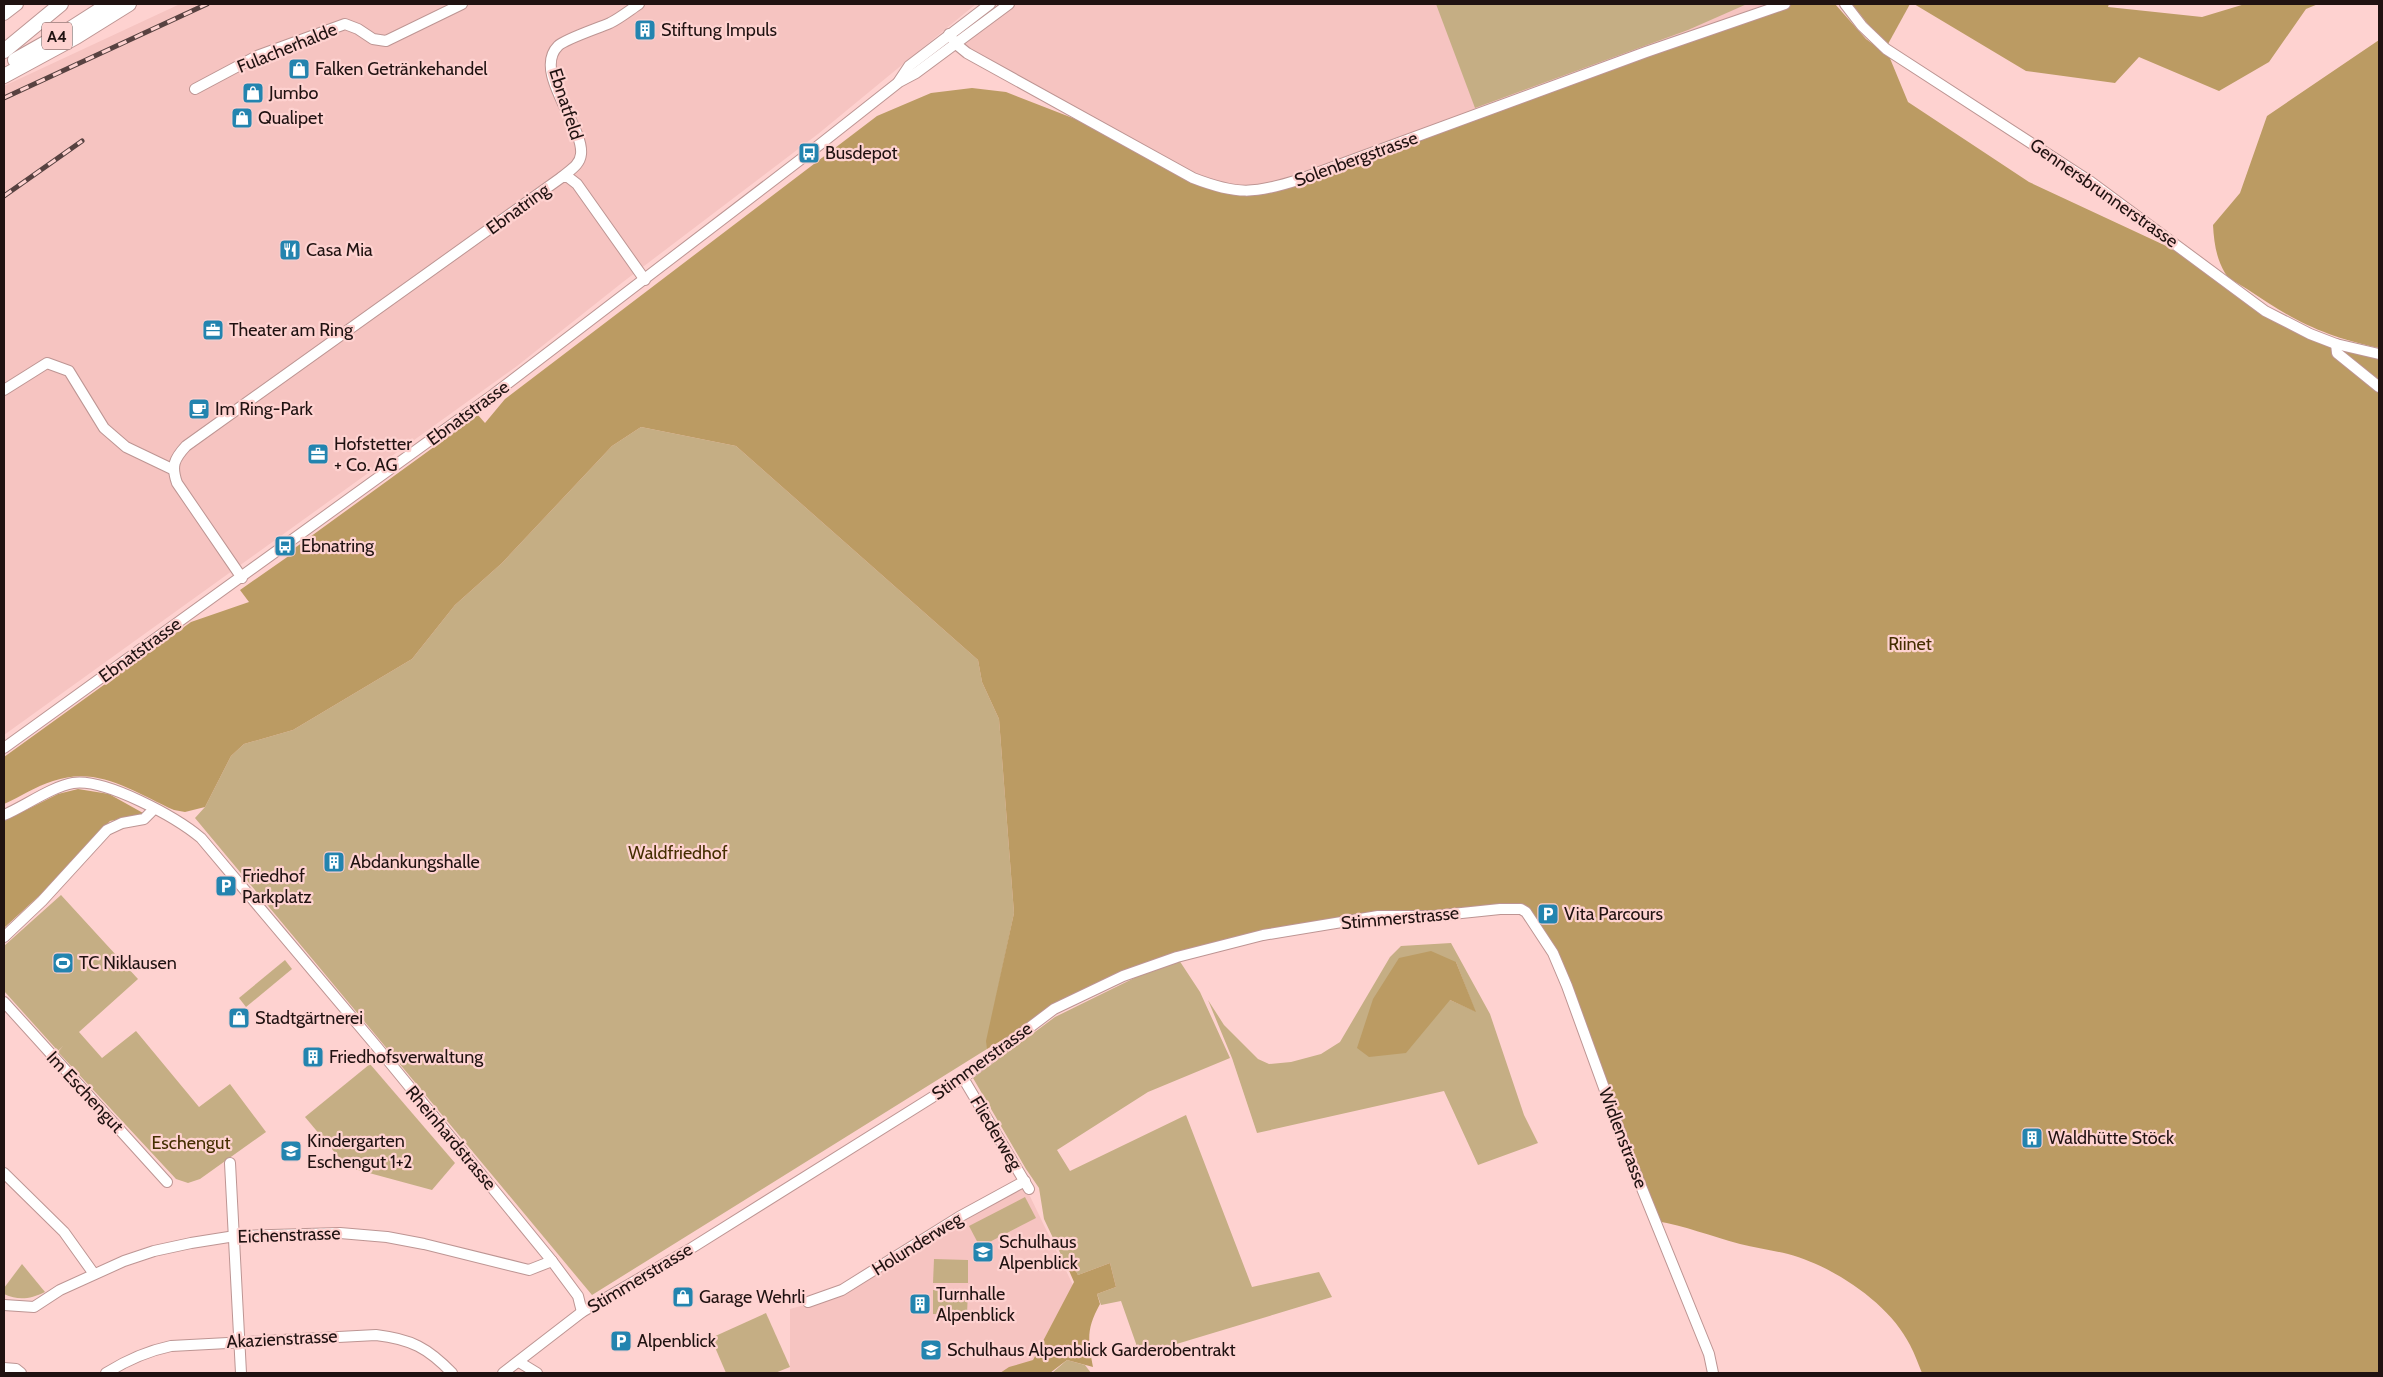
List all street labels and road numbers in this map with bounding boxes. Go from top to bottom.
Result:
street label: Fulacherhalde [234,18,340,78]
road number: A4 [42,22,72,50]
street label: Ebnatfeld [544,66,588,142]
street label: Solenbergstrasse [1291,127,1421,191]
street label: Gennersbrunnerstrasse [2026,134,2182,252]
street label: Ebnatring [482,178,555,239]
street label: Ebnatstrasse [423,376,513,450]
street label: Ebnatstrasse [95,613,185,687]
street label: Stimmerstrasse [1340,902,1460,934]
street label: Stimmerstrasse [928,1017,1036,1105]
street label: Im Eschengut [42,1047,128,1137]
street label: Rheinhardstrasse [401,1081,501,1195]
street label: Widlenstrasse [1594,1085,1652,1191]
street label: Fliederweg [965,1092,1027,1175]
street label: Holunderweg [868,1207,967,1280]
street label: Eichenstrasse [237,1222,341,1248]
street label: Stimmerstrasse [584,1238,696,1318]
street label: Akazienstrasse [226,1325,338,1353]

